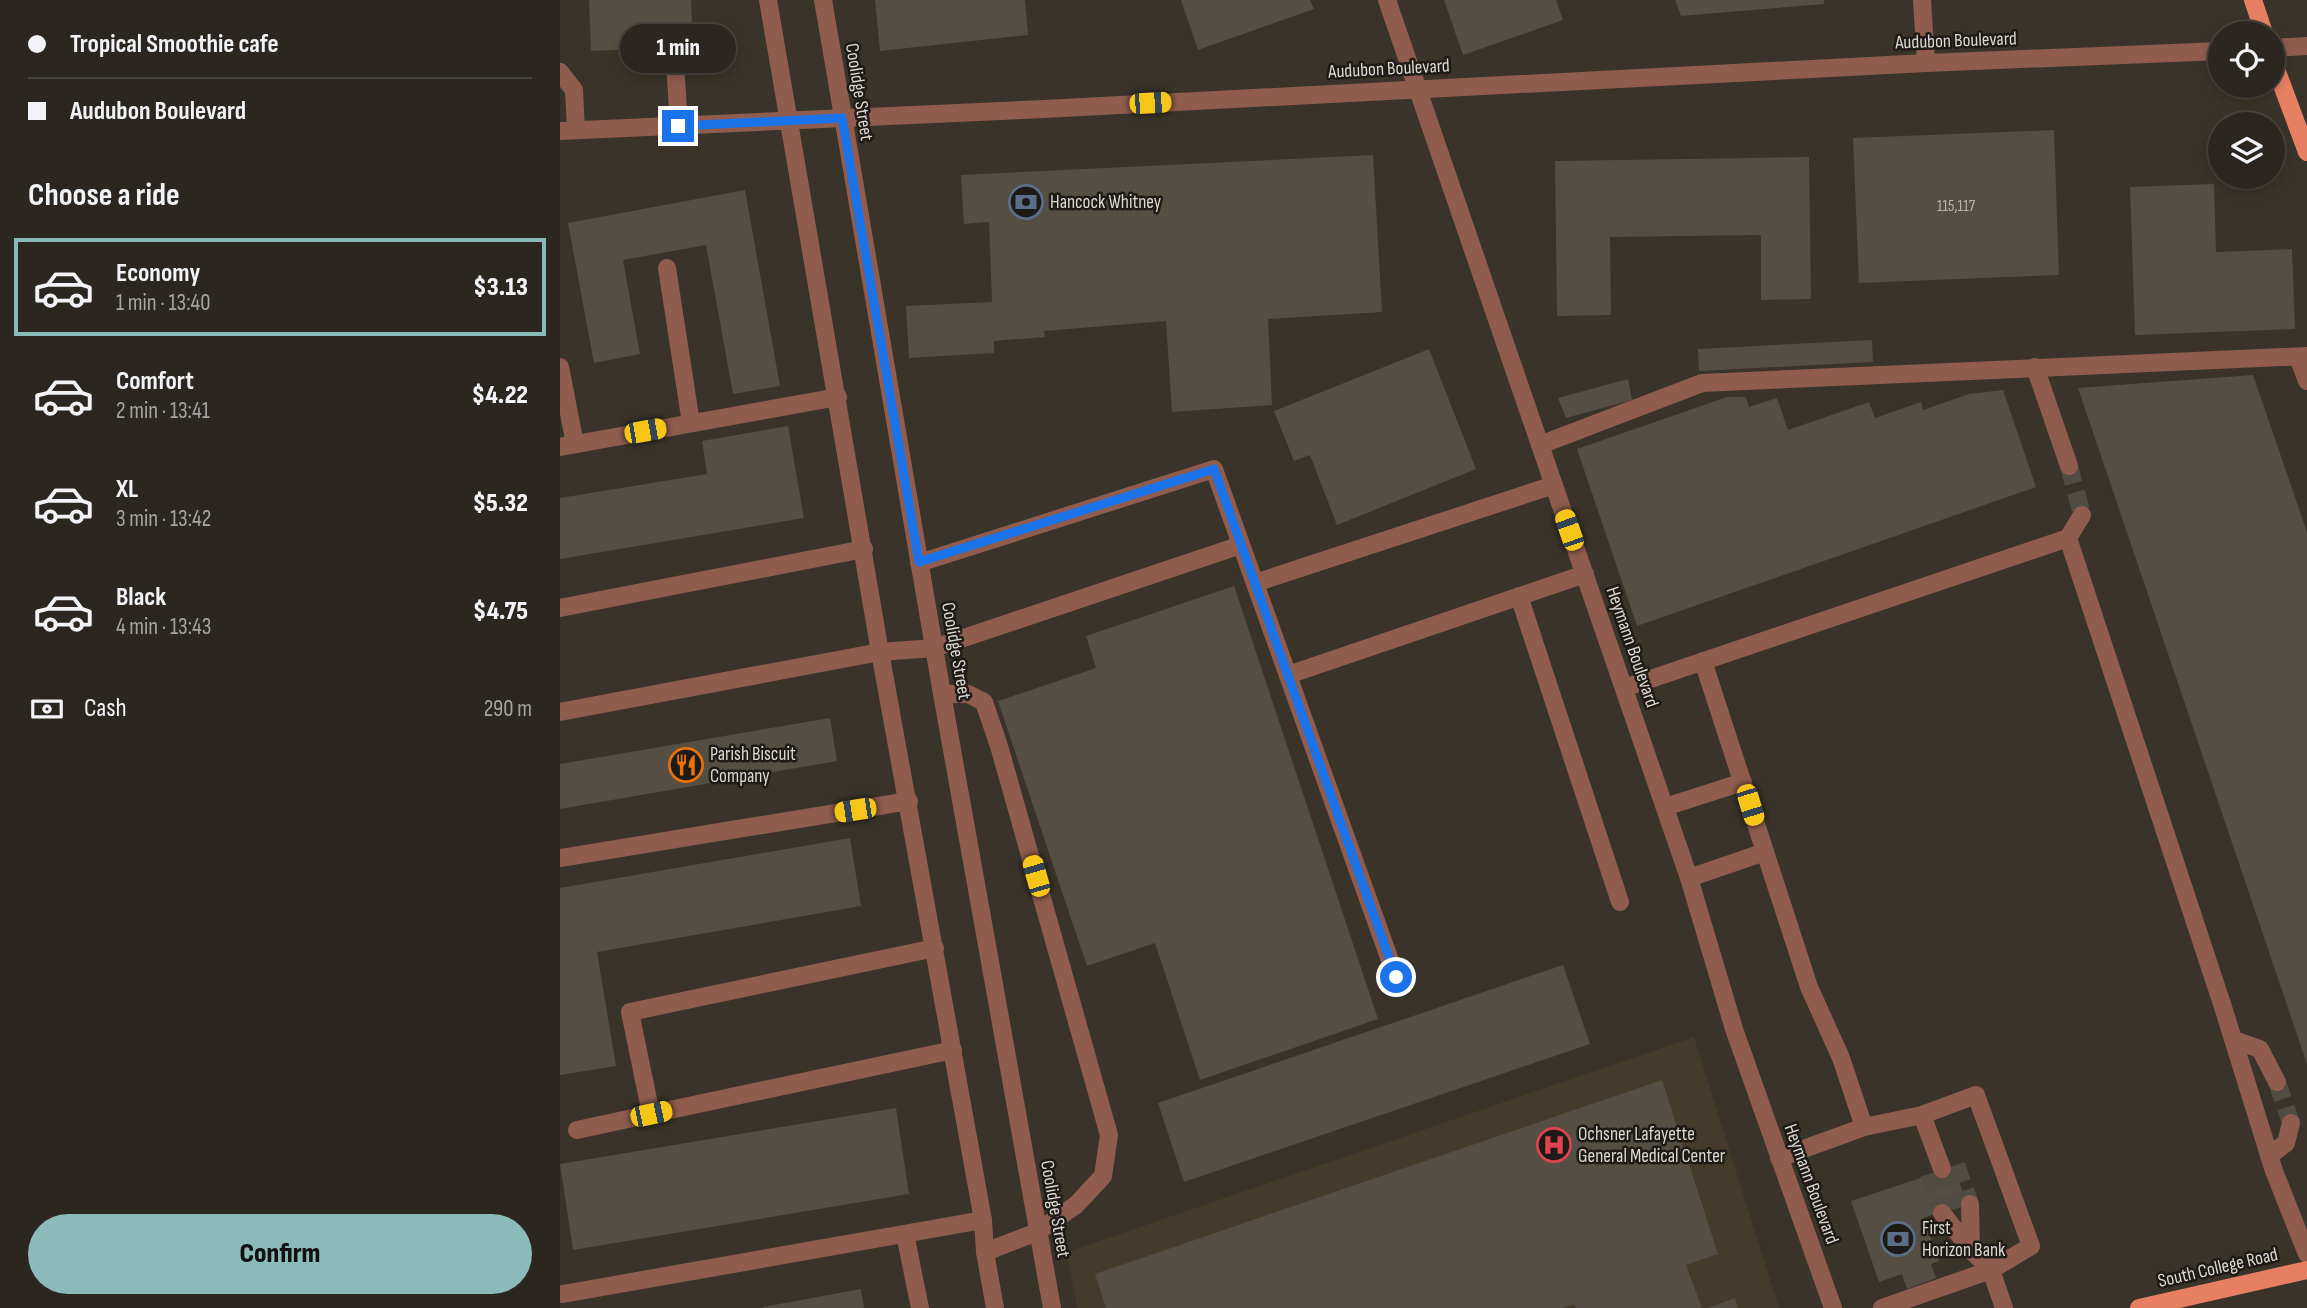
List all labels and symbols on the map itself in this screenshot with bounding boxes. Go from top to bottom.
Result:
callout: 1 min [620,24,736,74]
street label: Audubon Boulevard [1894,27,2017,55]
street label: Coolidge Street [840,42,878,143]
street label: Audubon Boulevard [1327,54,1450,84]
car [1129,91,1172,115]
route end [662,110,694,142]
bank icon: Hancock Whitney [1007,183,1045,221]
place label: Hancock Whitney [1050,191,1162,214]
house number: 115,117 [1937,197,1976,216]
car [623,417,668,445]
car [1553,507,1586,553]
street label: Heymann Boulevard [1601,584,1663,710]
street label: Coolidge Street [936,601,976,702]
place label: Parish Biscuit Company [710,743,796,788]
restaurant icon: Parish Biscuit Company [667,746,705,784]
car [1734,782,1767,828]
car [833,796,878,824]
car [1021,853,1052,899]
route start [1380,961,1412,993]
car [629,1099,674,1129]
street label: Heymann Boulevard [1779,1121,1843,1247]
place label: Ochsner Lafayette General Medical Center [1578,1123,1726,1168]
hospital icon: Ochsner Lafayette General Medical Center [1535,1126,1573,1164]
street label: Coolidge Street [1035,1159,1075,1260]
place label: First Horizon Bank [1922,1217,2006,1262]
bank icon: First Horizon Bank [1879,1220,1917,1258]
street label: South College Road [2156,1243,2280,1293]

